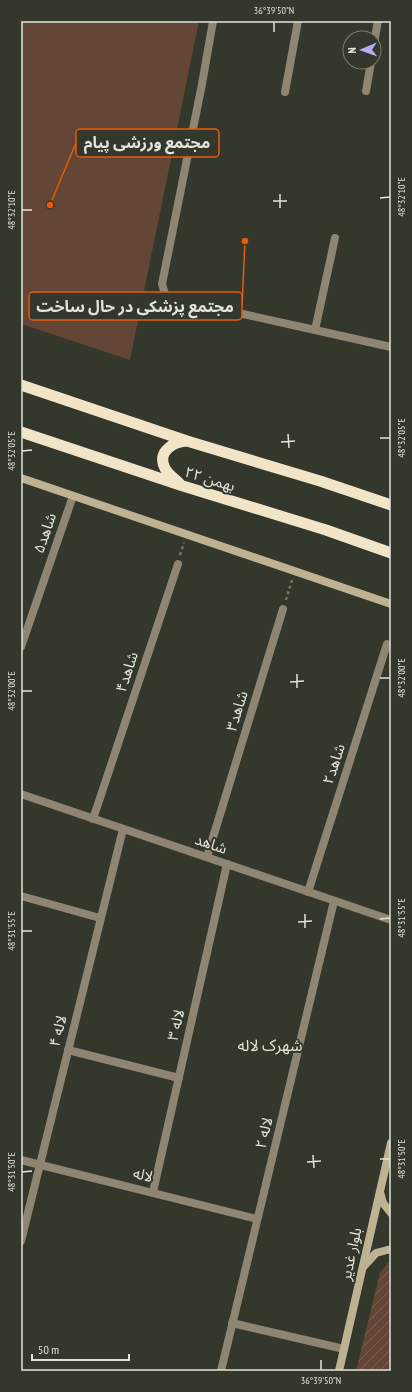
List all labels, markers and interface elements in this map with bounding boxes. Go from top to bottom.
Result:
text: 36°39'50"N [254,4,294,17]
north arrow [342,30,382,70]
text: N [345,47,359,54]
callout: مجتمع ورزشی پیام [76,129,219,157]
text: مجتمع ورزشی پیام [84,132,210,155]
text: 48°32'10"E [395,177,408,217]
text: 48°32'10"E [5,190,18,230]
callout: مجتمع پزشکی در حال ساخت [29,292,242,320]
text: مجتمع پزشکی در حال ساخت [36,296,234,319]
text: 48°32'05"E [395,418,408,458]
text: 48°32'05"E [5,431,18,471]
street label: ۲۲ بهمن [183,462,238,495]
street label: شاهد۵ [29,510,60,555]
street label: شاهد۴ [111,649,142,694]
text: 48°32'00"E [395,658,408,698]
text: 48°32'00"E [5,671,18,711]
street label: شاهد۳ [221,688,252,733]
street label: شاهد۲ [318,741,349,786]
street label: شاهد [193,829,230,858]
text: 48°31'55"E [395,898,408,938]
text: 48°31'55"E [5,911,18,951]
street label: لاله ۳ [163,1007,188,1042]
street label: لاله ۴ [44,1013,71,1049]
district label: شهرک لاله [237,1035,303,1055]
street label: لاله ۲ [250,1115,277,1151]
text: 48°31'50"E [395,1139,408,1179]
text: 48°31'50"E [5,1152,18,1192]
street label: لاله [131,1163,155,1186]
street label: بلوار غدیر [335,1226,365,1283]
scale bar [32,1336,129,1362]
text: 50 m [38,1342,59,1357]
text: 36°39'50"N [301,1374,341,1387]

